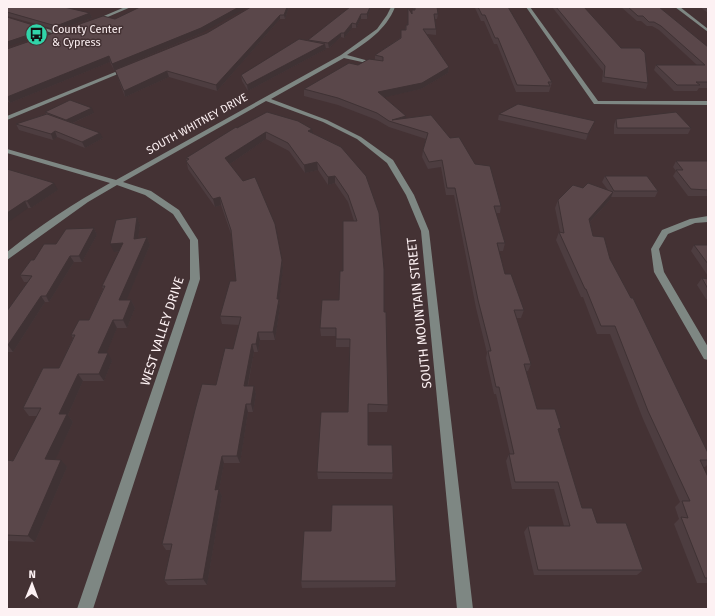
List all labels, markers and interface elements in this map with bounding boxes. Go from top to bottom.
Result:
bus stop icon: County Center & Cypress [23,22,49,48]
place label: County Center & Cypress [52,23,123,49]
street label: SOUTH WHITNEY DRIVE [144,91,250,157]
street label: SOUTH MOUNTAIN STREET [404,236,434,389]
street label: WEST VALLEY DRIVE [137,275,187,387]
north arrow [12,564,52,604]
text: N [28,568,36,581]

